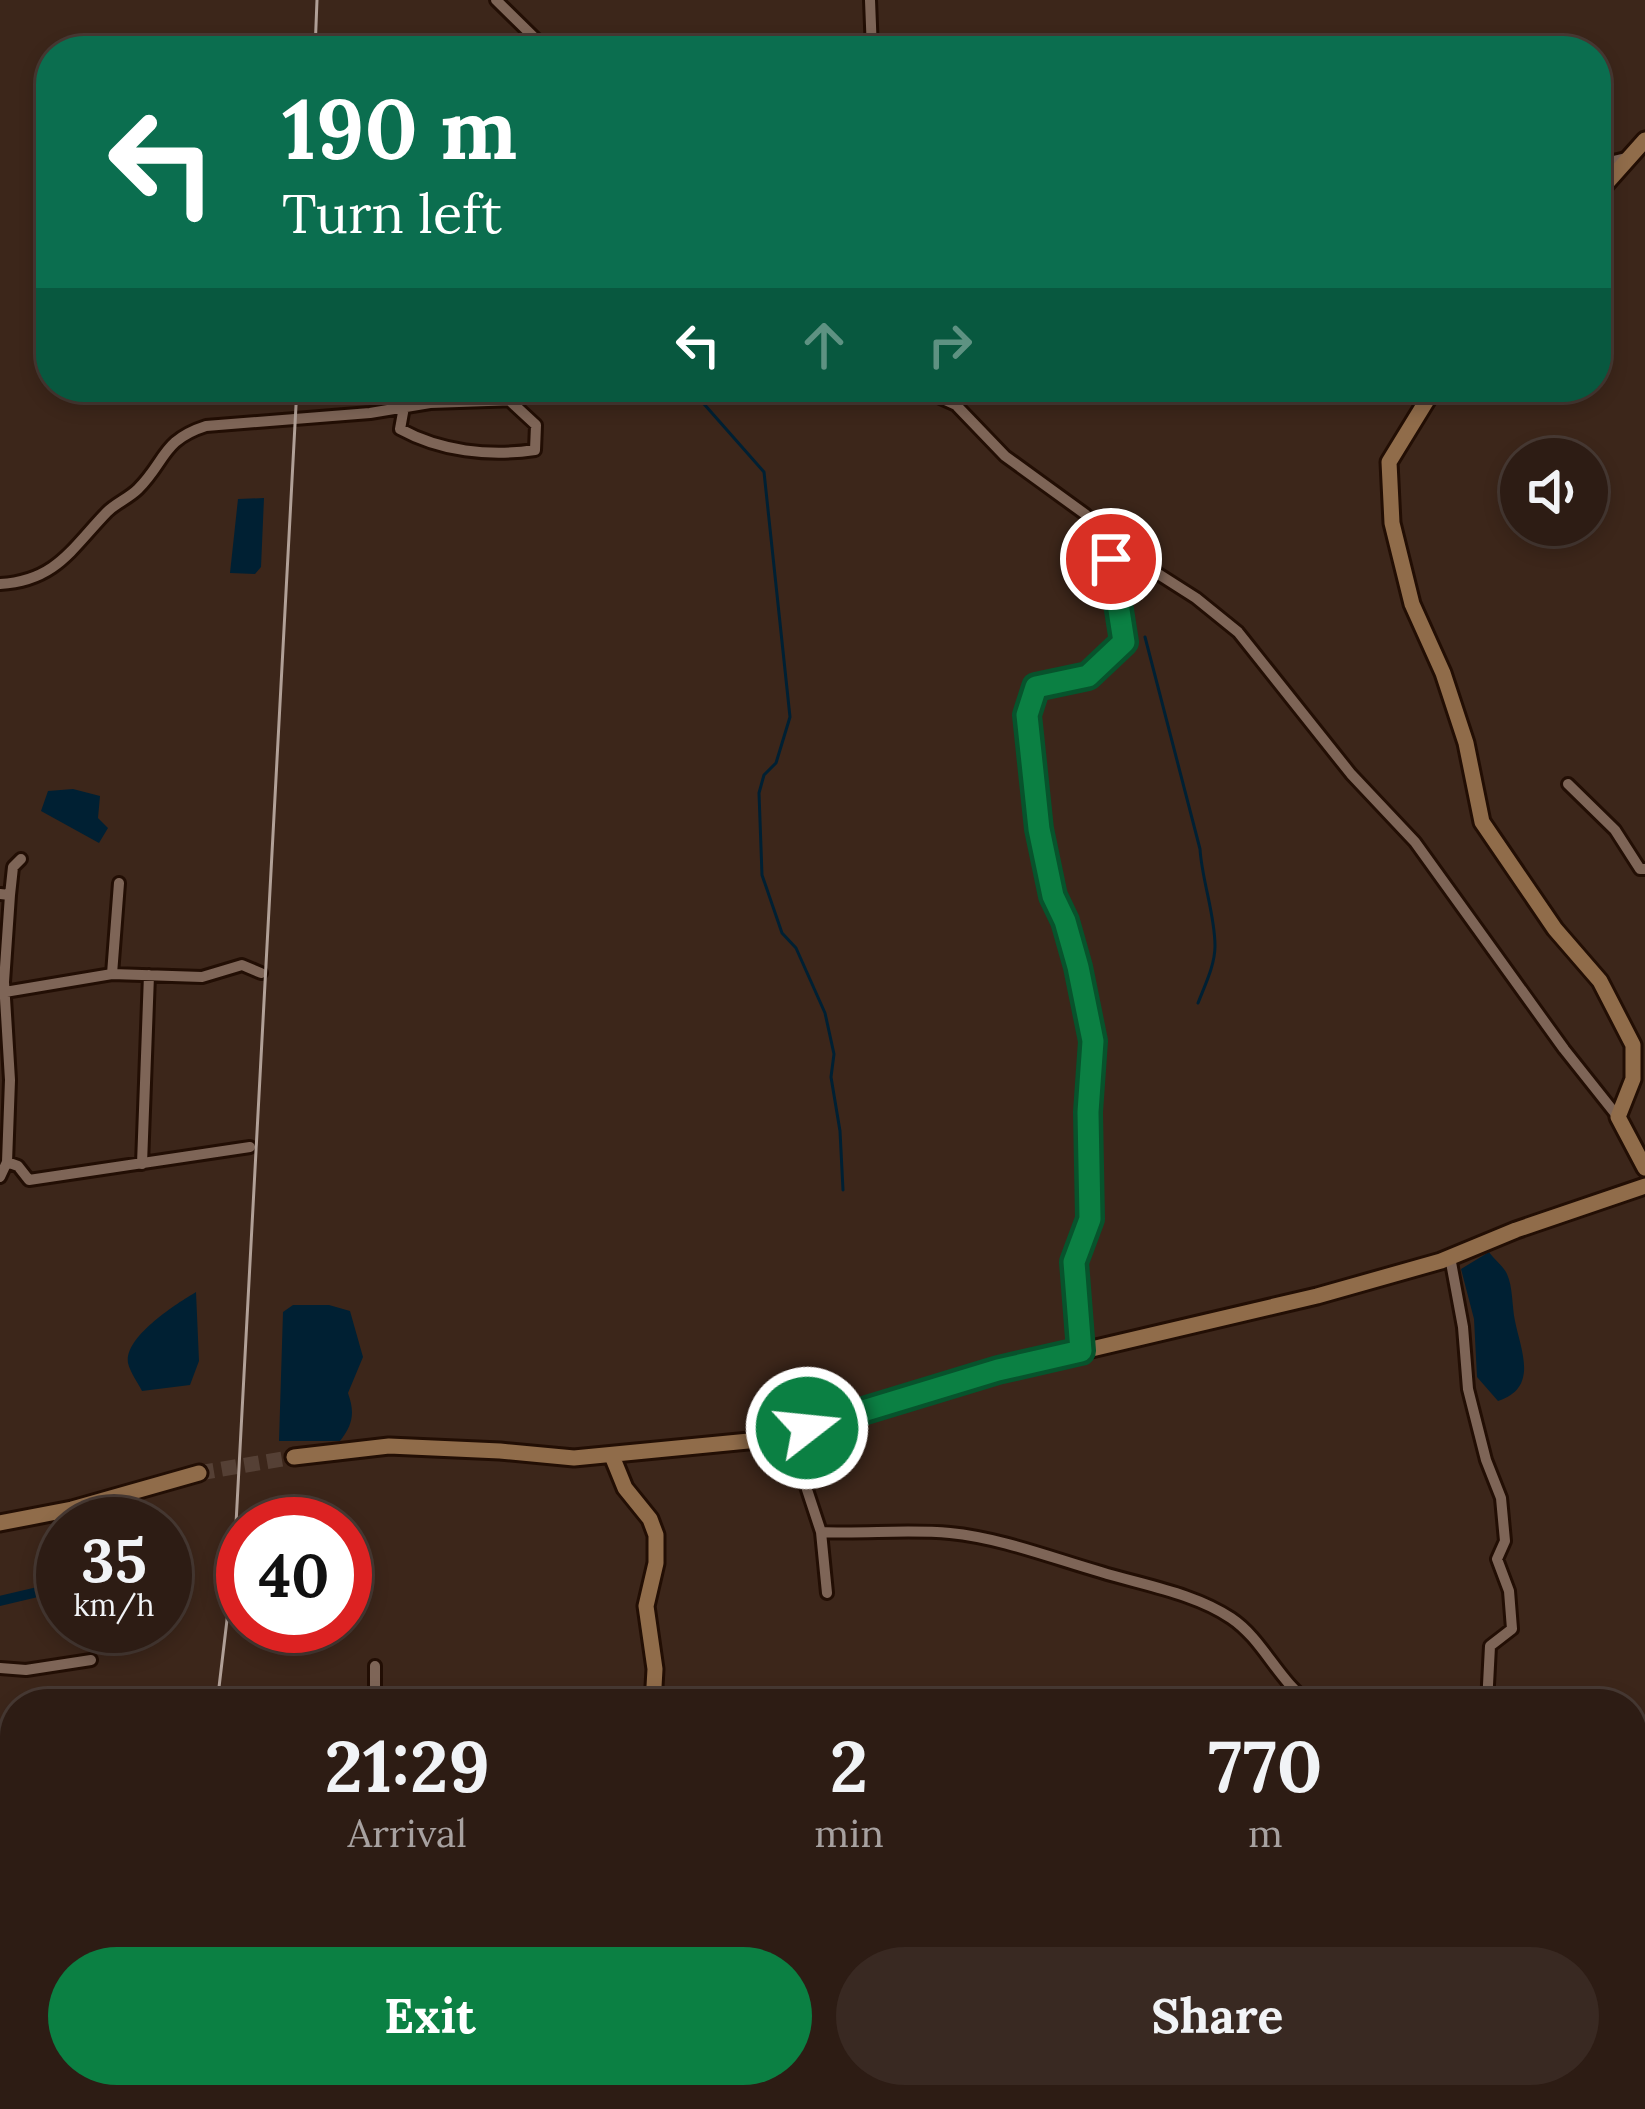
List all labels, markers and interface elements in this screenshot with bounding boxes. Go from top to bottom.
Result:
text: 190 m [282,74,517,182]
icon: left [84,84,240,240]
text: Turn left [282,179,502,248]
icon: left [665,312,731,378]
icon: ahead [791,312,857,378]
icon: right [917,312,983,378]
map controls [1500,438,1608,546]
button: sound [1500,438,1608,546]
pin [1060,508,1162,610]
icon: arrive [1078,526,1144,592]
position arrow [744,1365,870,1491]
speed limit sign: 40 [216,1497,372,1653]
text: 35 [81,1522,147,1598]
text: km/h [73,1586,155,1624]
text: 21:29 [324,1720,490,1812]
text: 2 [830,1720,868,1812]
text: 770 [1208,1720,1323,1812]
text: Arrival [348,1808,467,1858]
text: min [814,1808,884,1858]
text: m [1248,1808,1283,1858]
button: Exit [48,1947,812,2085]
button: Share [836,1947,1599,2085]

